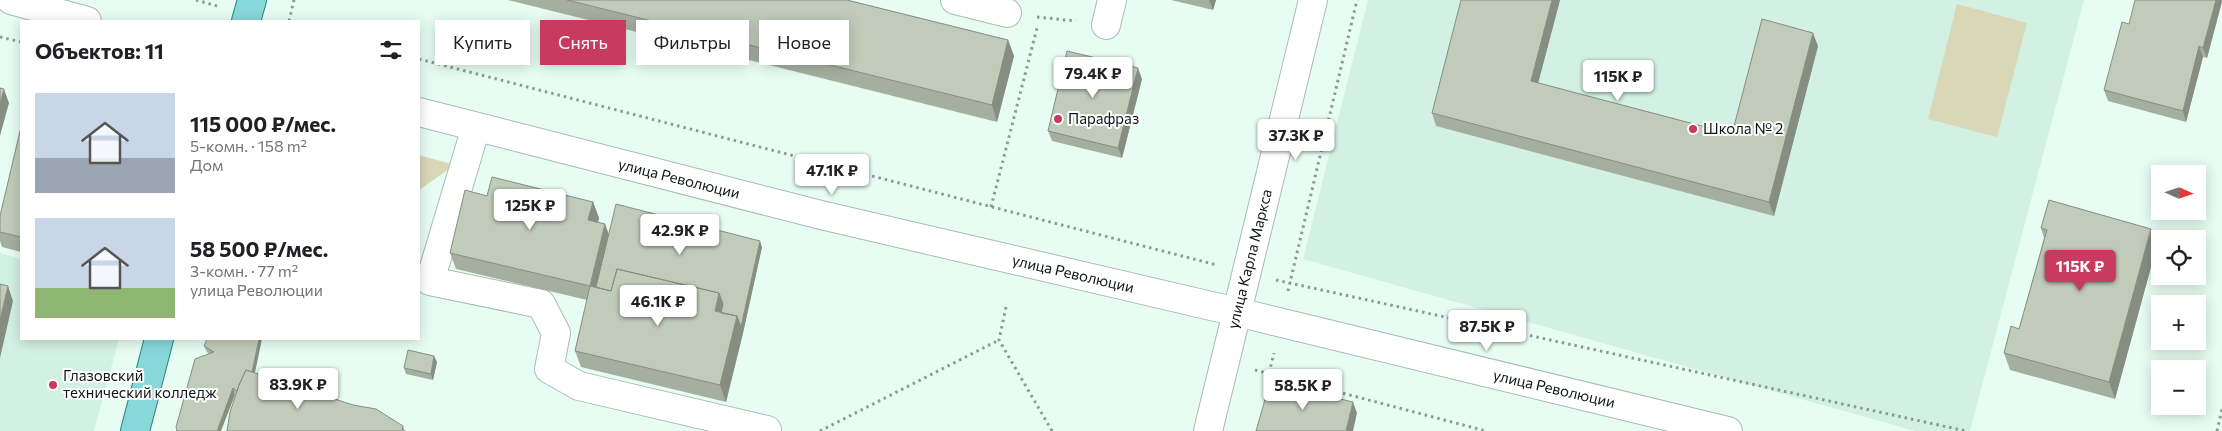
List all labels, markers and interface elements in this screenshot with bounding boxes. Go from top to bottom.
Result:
chip: Купить [435,20,530,65]
chip: Снять [540,20,626,65]
chip: Фильтры [636,20,749,65]
chip: Новое [759,20,849,65]
icon: filters [377,36,405,64]
text: Объектов: 11 [35,38,164,63]
pin: 79.4K ₽ [1047,56,1139,99]
pin: 115K ₽ [1577,59,1659,102]
text: 79.4K ₽ [1064,63,1122,82]
text: 115K ₽ [1594,66,1642,85]
place label: Парафраз [1068,109,1139,127]
text: 115 000 ₽/мес. [190,111,336,136]
icon: home [75,113,135,173]
marker: Парафраз [1052,113,1064,125]
pin: 37.3K ₽ [1250,119,1342,161]
place label: Школа № 2 [1703,119,1783,137]
marker: Школа № 2 [1687,123,1699,135]
text: 37.3K ₽ [1268,125,1324,144]
text: 5-комн. · 158 m² [190,136,307,155]
street label: улица Революции [617,154,742,202]
pin: 47.1K ₽ [786,154,878,196]
text: Дом [190,155,223,174]
text: 47.1K ₽ [806,160,858,179]
north arrow [2151,165,2206,220]
map controls [2151,165,2206,415]
street label: улица Карла Маркса [1223,187,1275,331]
pin: 125K ₽ [489,188,571,231]
text: 125K ₽ [505,195,555,214]
pin: 42.9K ₽ [634,214,726,256]
text: 42.9K ₽ [651,220,709,239]
button: locate [2151,230,2206,285]
text: 58 500 ₽/мес. [190,236,328,261]
icon: home [75,238,135,298]
street label: улица Революции [1010,250,1136,296]
pin: 115K ₽ [2039,250,2121,292]
text: 115K ₽ [2056,256,2104,275]
text: 3-комн. · 77 m² [190,261,298,280]
text: улица Революции [190,280,323,299]
pin: 46.1K ₽ [612,284,704,327]
text: 46.1K ₽ [631,291,685,310]
button: + [2151,295,2206,350]
pin: 87.5K ₽ [1441,310,1533,352]
text: 87.5K ₽ [1459,316,1515,335]
button: − [2151,360,2206,415]
street label: улица Революции [1491,365,1617,411]
place label: Глазовский технический колледж [63,366,217,401]
pin: 83.9K ₽ [252,368,344,410]
pin: 58.5K ₽ [1257,368,1349,411]
text: 83.9K ₽ [269,374,327,393]
text: 58.5K ₽ [1274,375,1332,394]
marker: Глазовский технический колледж [47,379,59,391]

